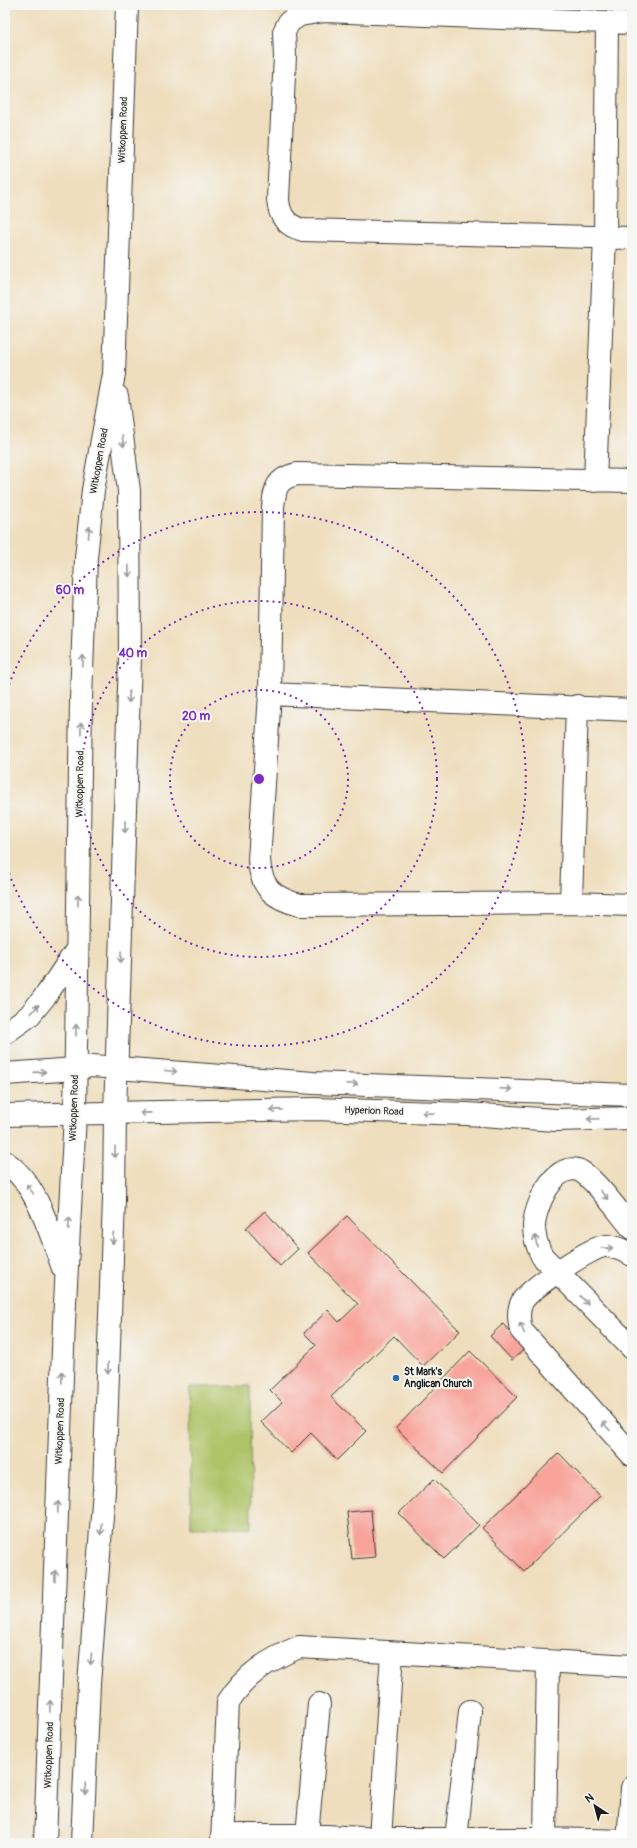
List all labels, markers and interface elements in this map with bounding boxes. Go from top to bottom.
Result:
street label: Witkoppen Road [116,96,130,164]
street label: Witkoppen Road [87,427,111,495]
one-way arrow [119,434,126,447]
one-way arrow [85,526,92,539]
one-way arrow [125,564,133,577]
text: 60 m [56,583,85,598]
text: 40 m [118,646,148,661]
one-way arrow [79,655,86,668]
one-way arrow [125,690,133,703]
text: 20 m [182,709,210,724]
one-way arrow [77,722,85,735]
street label: Witkoppen Road [73,750,87,817]
centre of rings [252,772,266,786]
one-way arrow [121,820,129,833]
one-way arrow [74,894,82,907]
one-way arrow [117,950,125,963]
one-way arrow [31,1003,40,1014]
one-way arrow [72,1024,80,1037]
one-way arrow [33,1068,46,1075]
one-way arrow [164,1068,177,1075]
street label: Witkoppen Road [67,1074,81,1142]
one-way arrow [345,1081,358,1088]
one-way arrow [499,1086,512,1093]
street label: Hyperion Road [344,1104,404,1118]
one-way arrow [270,1106,283,1114]
one-way arrow [140,1109,153,1117]
one-way arrow [422,1109,435,1117]
one-way arrow [587,1115,600,1122]
one-way arrow [111,1145,119,1158]
one-way arrow [26,1183,34,1194]
one-way arrow [600,1190,609,1200]
one-way arrow [66,1217,73,1230]
one-way arrow [109,1231,116,1244]
one-way arrow [531,1234,539,1247]
one-way arrow [600,1244,613,1251]
one-way arrow [579,1295,589,1305]
one-way arrow [518,1322,525,1334]
one-way arrow [105,1361,112,1374]
place label: St Mark's Anglican Church [404,1366,472,1390]
one-way arrow [58,1371,66,1384]
marker: St Mark's Anglican Church [391,1373,401,1383]
street label: Witkoppen Road [53,1397,67,1465]
one-way arrow [601,1421,611,1431]
one-way arrow [54,1501,62,1514]
one-way arrow [97,1522,105,1535]
one-way arrow [52,1570,59,1583]
one-way arrow [88,1652,95,1665]
one-way arrow [47,1700,54,1713]
street label: Witkoppen Road [42,1721,56,1789]
one-way arrow [81,1782,88,1795]
north arrow [575,1786,615,1826]
text: N [583,1791,597,1806]

